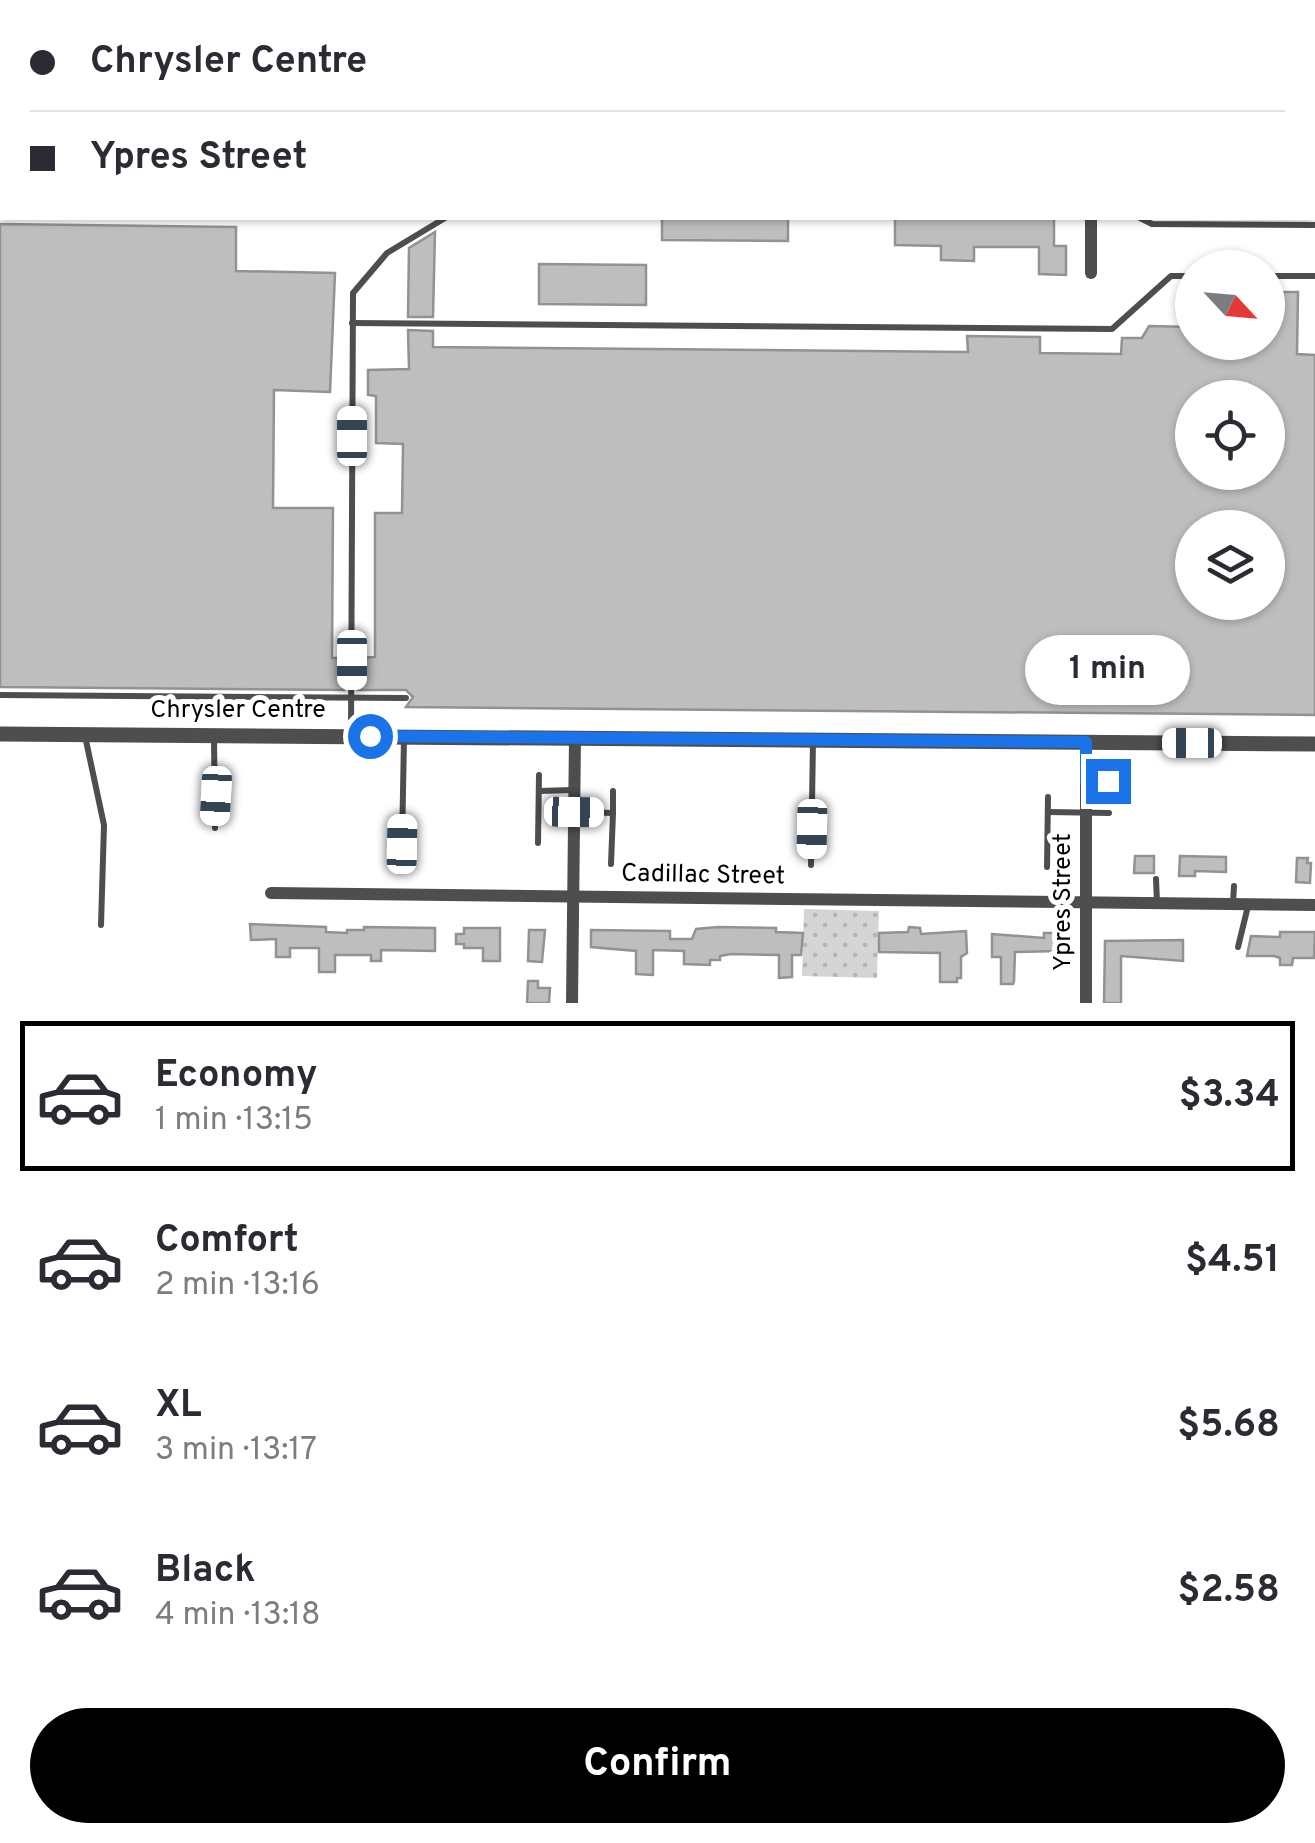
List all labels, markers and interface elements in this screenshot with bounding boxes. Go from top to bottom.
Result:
text: Chrysler Centre [90,38,367,87]
text: Ypres Street [90,134,307,183]
north arrow [1175,250,1285,360]
map controls [1175,250,1285,620]
button: locate [1175,380,1285,490]
car [337,406,367,466]
button: layers [1175,510,1285,620]
car [337,630,367,690]
callout: 1 min [1026,636,1190,706]
text: 1 min [1069,650,1146,690]
street label: Chrysler Centre [150,695,326,727]
route start [348,714,393,759]
car [1162,728,1222,758]
route end [1086,759,1131,804]
car [199,765,233,827]
car [544,796,604,828]
car [796,799,828,859]
car [386,814,418,874]
street label: Ypres Street [1048,833,1080,971]
street label: Cadillac Street [621,859,785,893]
icon: car [35,1051,125,1141]
text: Economy [155,1052,317,1101]
text: $3.34 [1179,1072,1280,1121]
text: 1 min · 13:15 [155,1101,313,1141]
icon: car [35,1216,125,1306]
text: Comfort [155,1217,299,1266]
text: $4.51 [1185,1237,1280,1286]
text: 2 min · 13:16 [155,1266,320,1306]
icon: car [35,1381,125,1471]
text: XL [155,1382,202,1431]
text: $5.68 [1177,1402,1280,1451]
text: 3 min · 13:17 [155,1431,317,1471]
icon: car [35,1546,125,1636]
text: Black [155,1547,255,1596]
text: $2.58 [1177,1567,1280,1616]
text: 4 min · 13:18 [155,1596,321,1636]
button: Confirm [30,1708,1285,1823]

